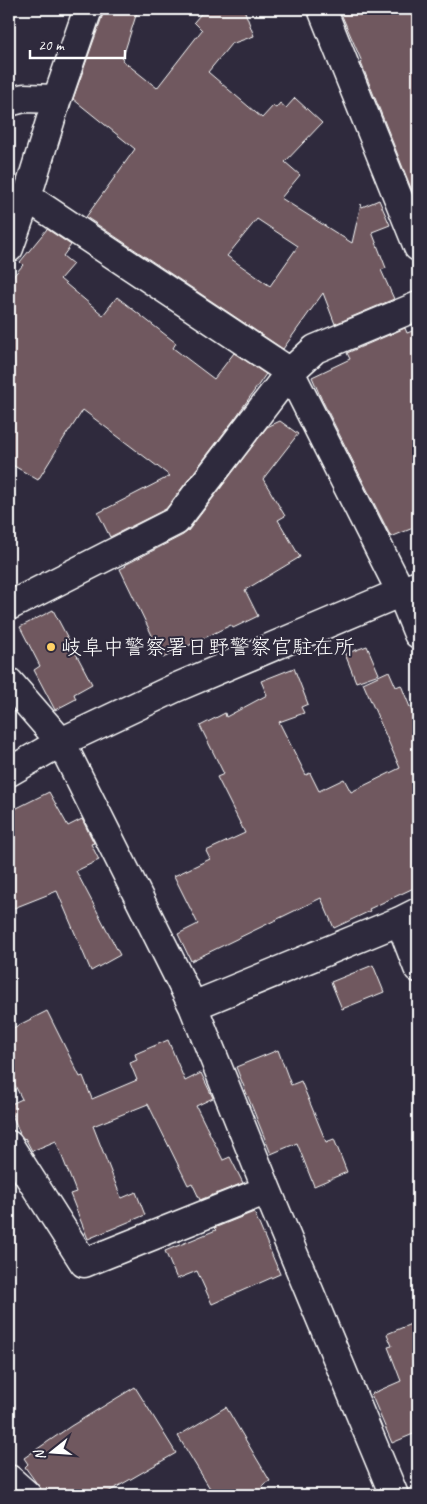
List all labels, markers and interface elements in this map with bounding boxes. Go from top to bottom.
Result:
scale bar [30,28,125,60]
text: 20 m [38,36,65,55]
place label: 岐阜中警察署日野警察官駐在所 [61,634,355,660]
marker: 岐阜中警察署日野警察官駐在所 [45,641,57,653]
north arrow [28,1426,78,1476]
text: N [30,1447,49,1462]

